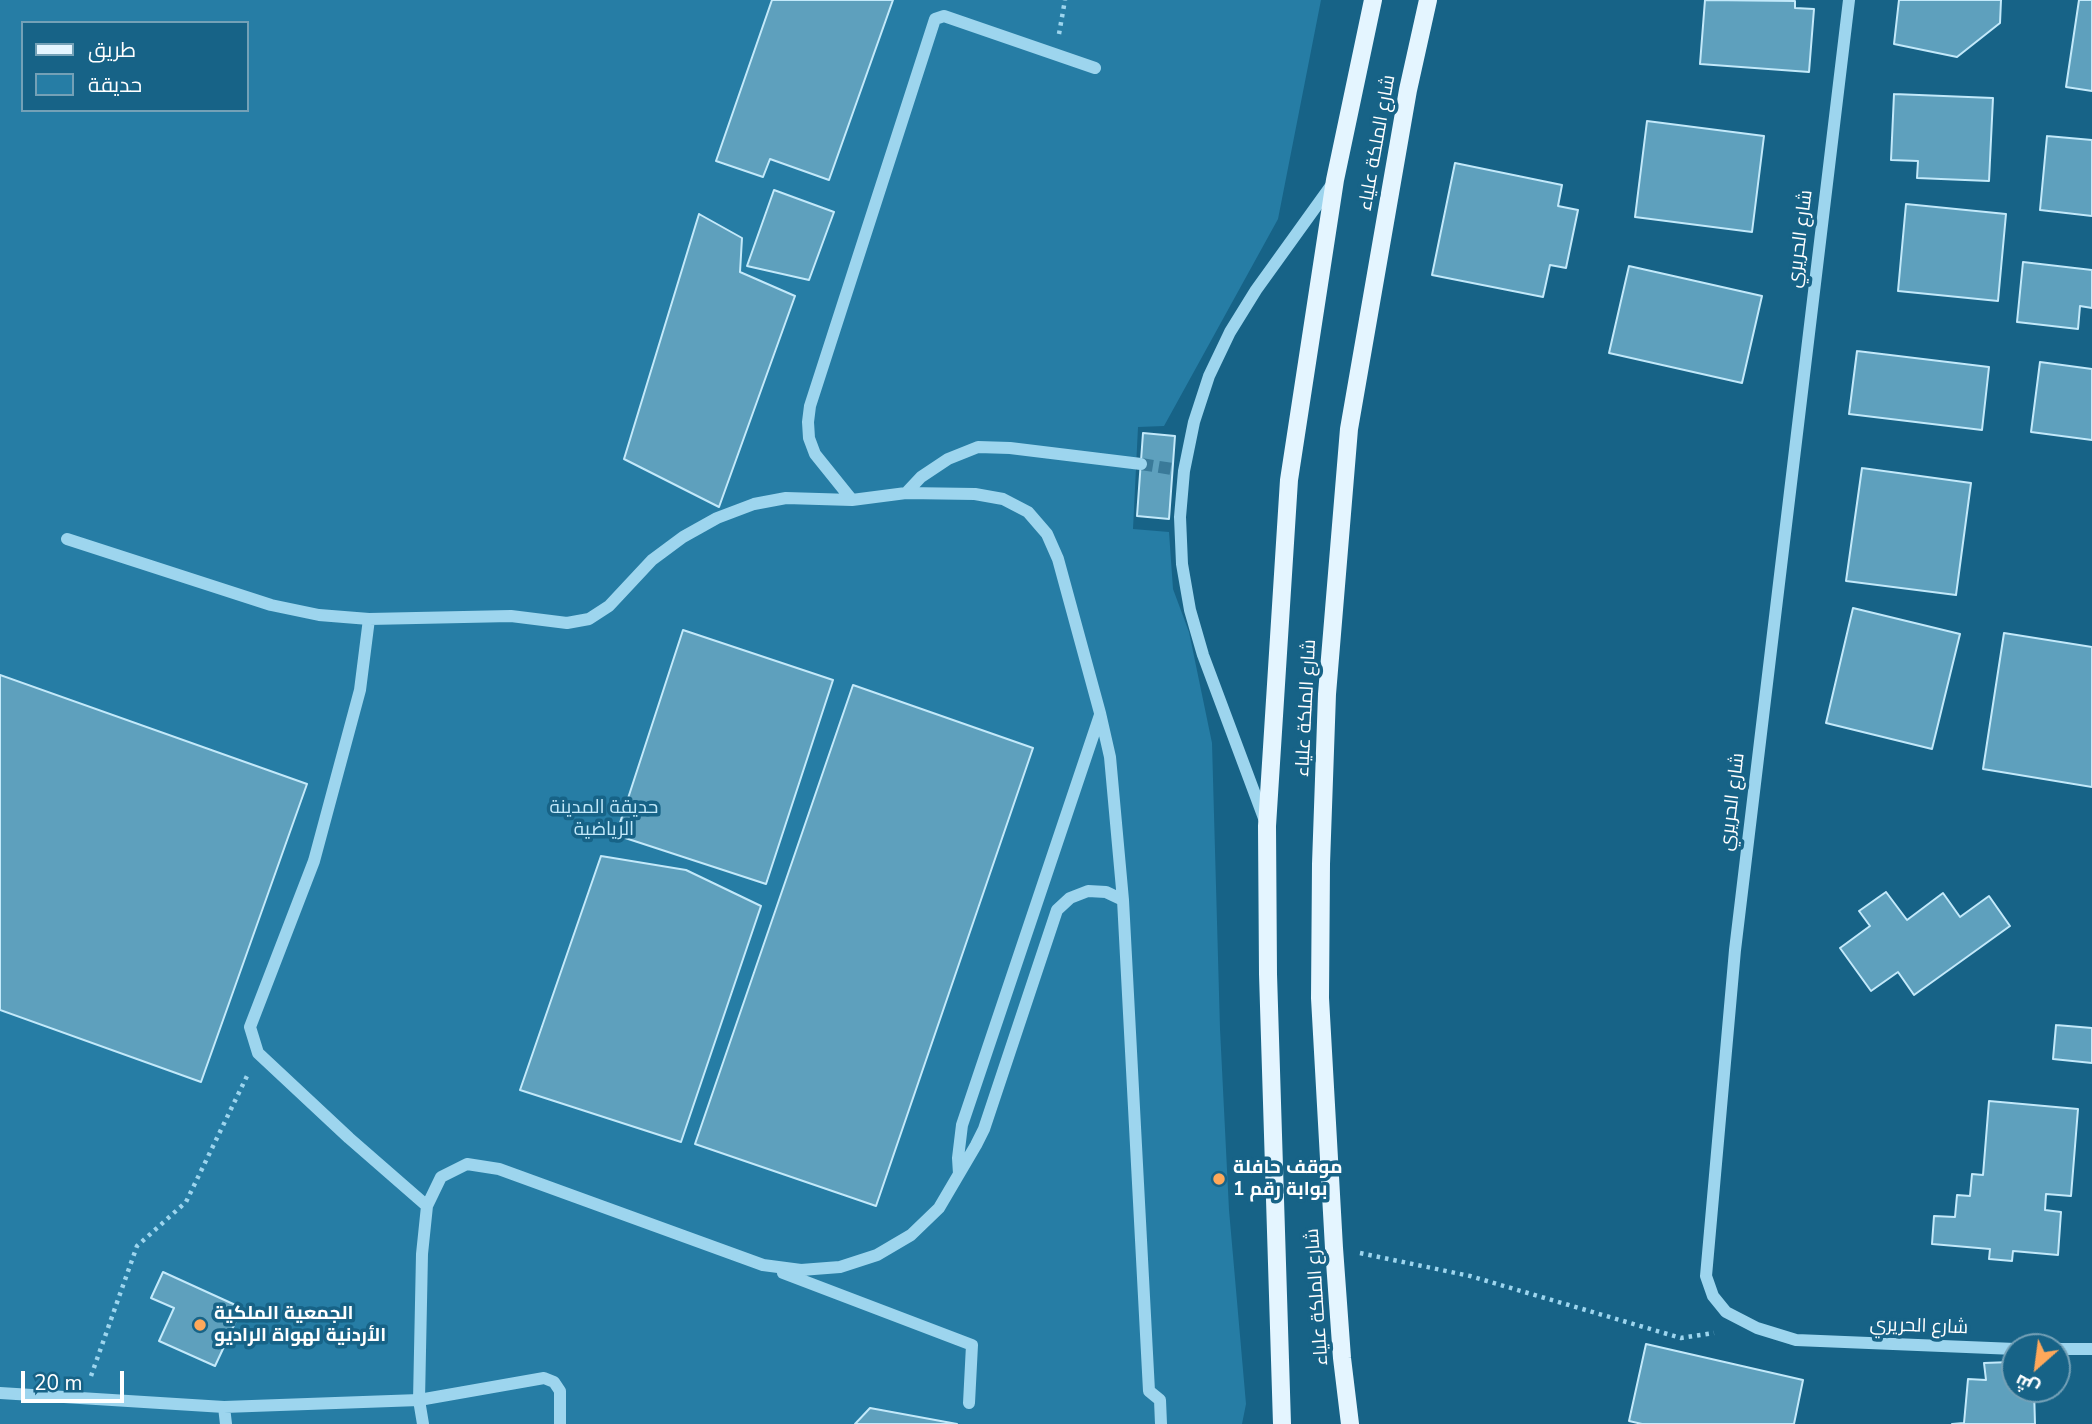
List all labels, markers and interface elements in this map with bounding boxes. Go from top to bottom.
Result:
legend [21,21,248,112]
text: طريق [88,36,136,64]
text: حديقة [88,71,142,99]
street label: شارع الملكة علياء [1355,73,1401,213]
street label: شارع الحريري [1784,189,1818,289]
street label: شارع الملكة علياء [1292,639,1322,777]
street label: شارع الحريري [1716,752,1750,852]
park label: حديقة المدينة الرياضية [550,797,658,841]
place label: موقف حافلة بوابة رقم 1 [1233,1157,1343,1201]
marker: موقف حافلة بوابة رقم 1 [1211,1171,1227,1187]
street label: شارع الملكة علياء [1302,1228,1334,1366]
place label: الجمعية الملكية الأردنية لهواة الراديو [214,1303,386,1347]
street label: شارع الحريري [1869,1314,1969,1340]
marker: الجمعية الملكية الأردنية لهواة الراديو [192,1317,208,1333]
north arrow [2001,1333,2071,1403]
scale bar [24,1358,128,1402]
text: ش [2010,1368,2044,1402]
text: 20 m [34,1369,83,1397]

